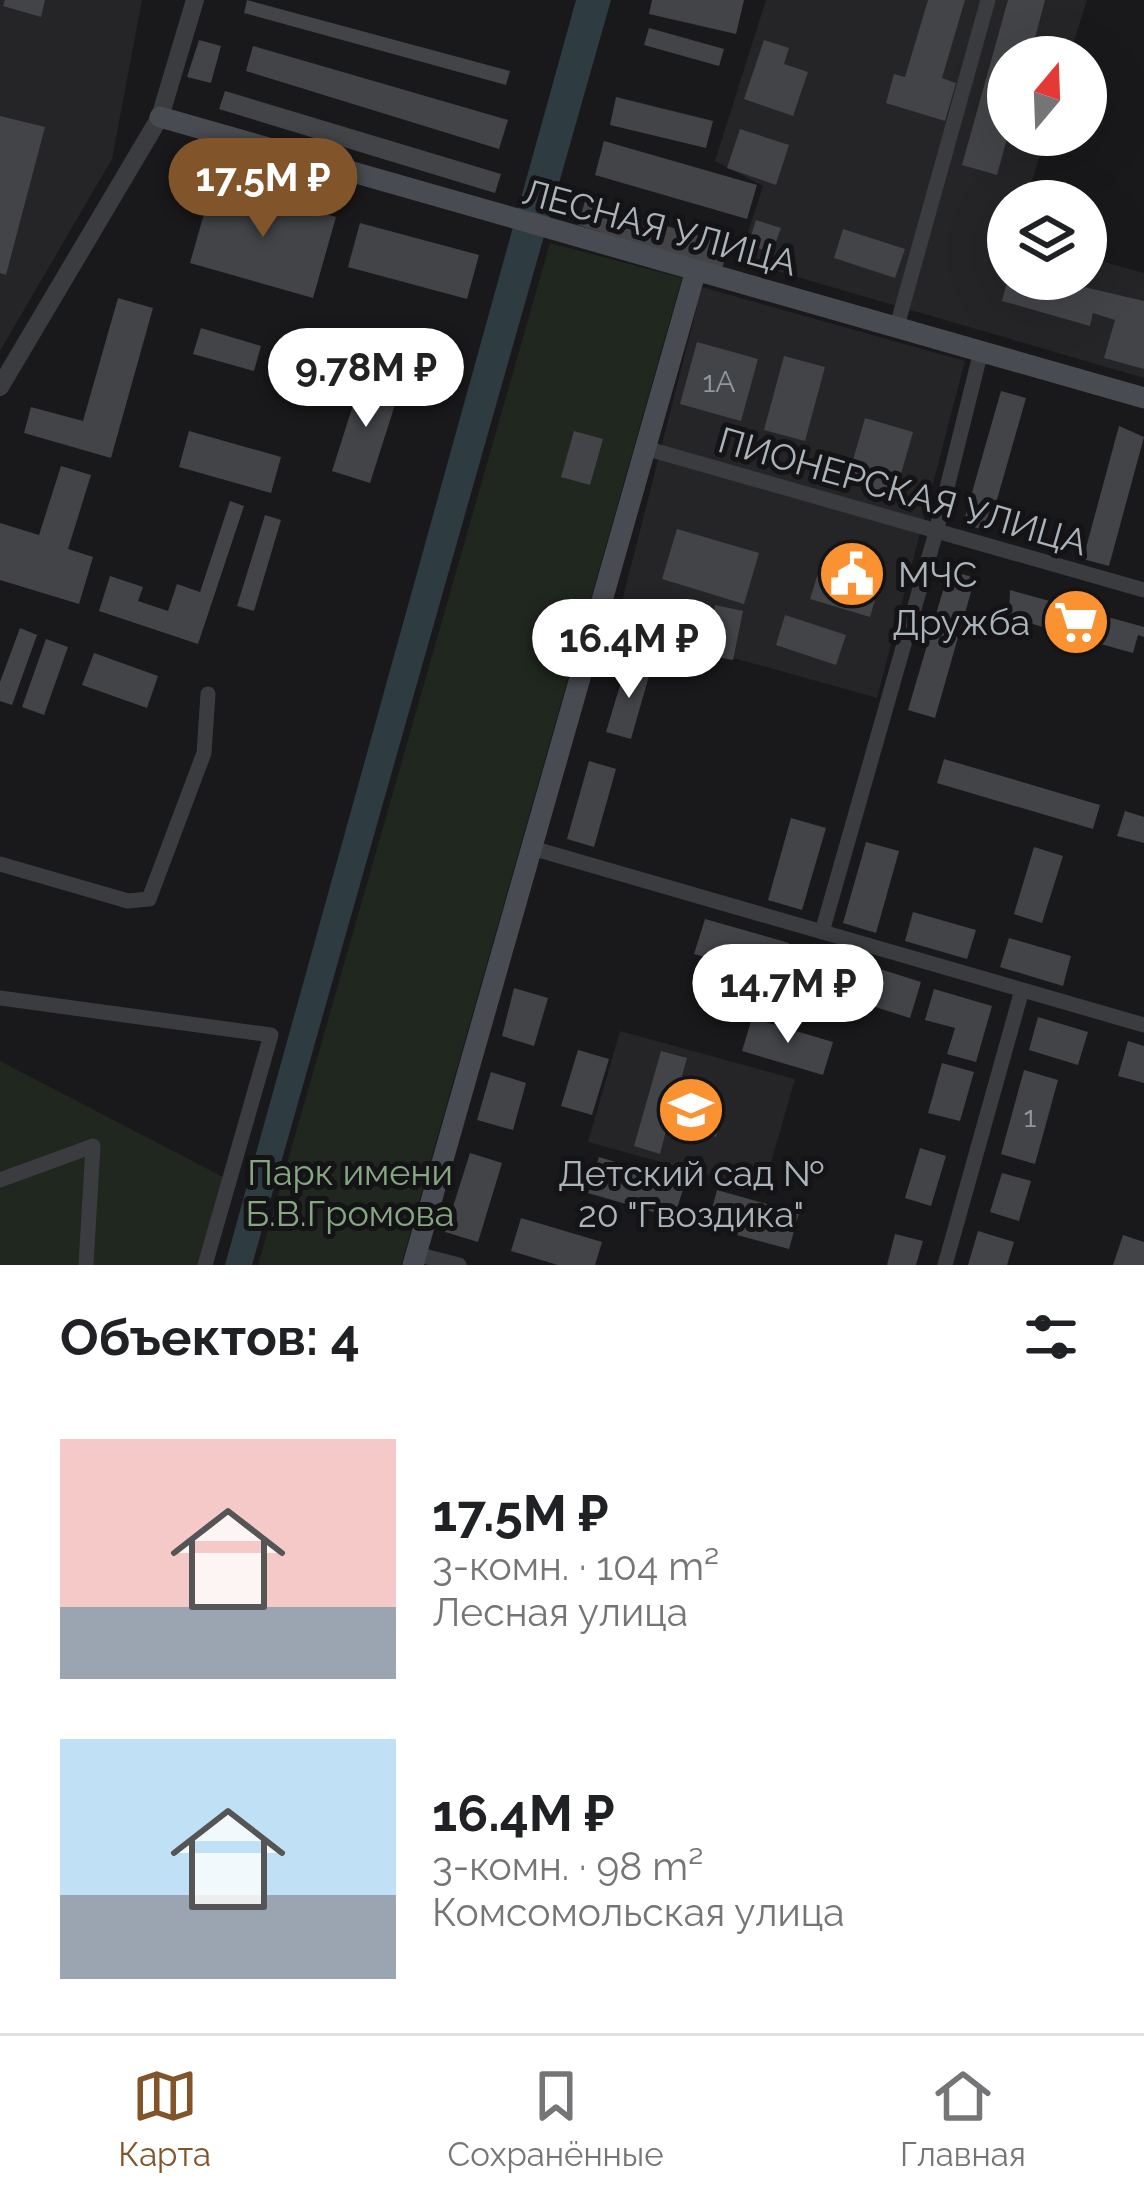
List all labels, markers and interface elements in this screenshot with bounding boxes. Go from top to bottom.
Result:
north arrow [987,36,1107,156]
map controls [987,36,1107,300]
pin: 17.5M ₽ [152,138,374,240]
text: 17.5M ₽ [195,154,331,200]
street label: ЛЕСНАЯ УЛИЦА [518,170,802,284]
button: layers [987,180,1107,300]
pin: 9.78M ₽ [255,328,477,430]
text: 9.78M ₽ [295,344,437,390]
house number: 1А [702,364,736,399]
street label: ПИОНЕРСКАЯ УЛИЦА [714,418,1092,564]
public building icon: МЧС [817,539,887,609]
place label: МЧС [898,553,977,595]
supermarket icon: Дружба [1041,587,1111,657]
pin: 16.4M ₽ [518,599,740,701]
place label: Дружба [892,601,1030,643]
text: 16.4M ₽ [559,615,699,661]
pin: 14.7M ₽ [677,944,899,1046]
text: 14.7M ₽ [719,960,857,1006]
school or university icon: Детский сад № 20 "Гвоздика" [656,1075,726,1145]
house number: 1 [1024,1099,1037,1134]
park label: Парк имени Б.В.Громова [246,1151,454,1234]
place label: Детский сад № 20 "Гвоздика" [558,1152,824,1235]
icon: filters [1018,1304,1084,1370]
text: Объектов: 4 [60,1307,360,1367]
text: 17.5M ₽ [432,1483,609,1543]
icon: home [156,1487,300,1631]
text: 3-комн. · 104 m² [432,1543,719,1589]
text: Лесная улица [432,1589,688,1635]
text: 16.4M ₽ [432,1783,615,1843]
icon: home [156,1787,300,1931]
text: 3-комн. · 98 m² [432,1843,703,1889]
text: Комсомольская улица [432,1889,845,1935]
tab: Карта [118,2063,211,2174]
tab: Сохранённые [448,2063,664,2174]
tab: Главная [900,2063,1026,2174]

